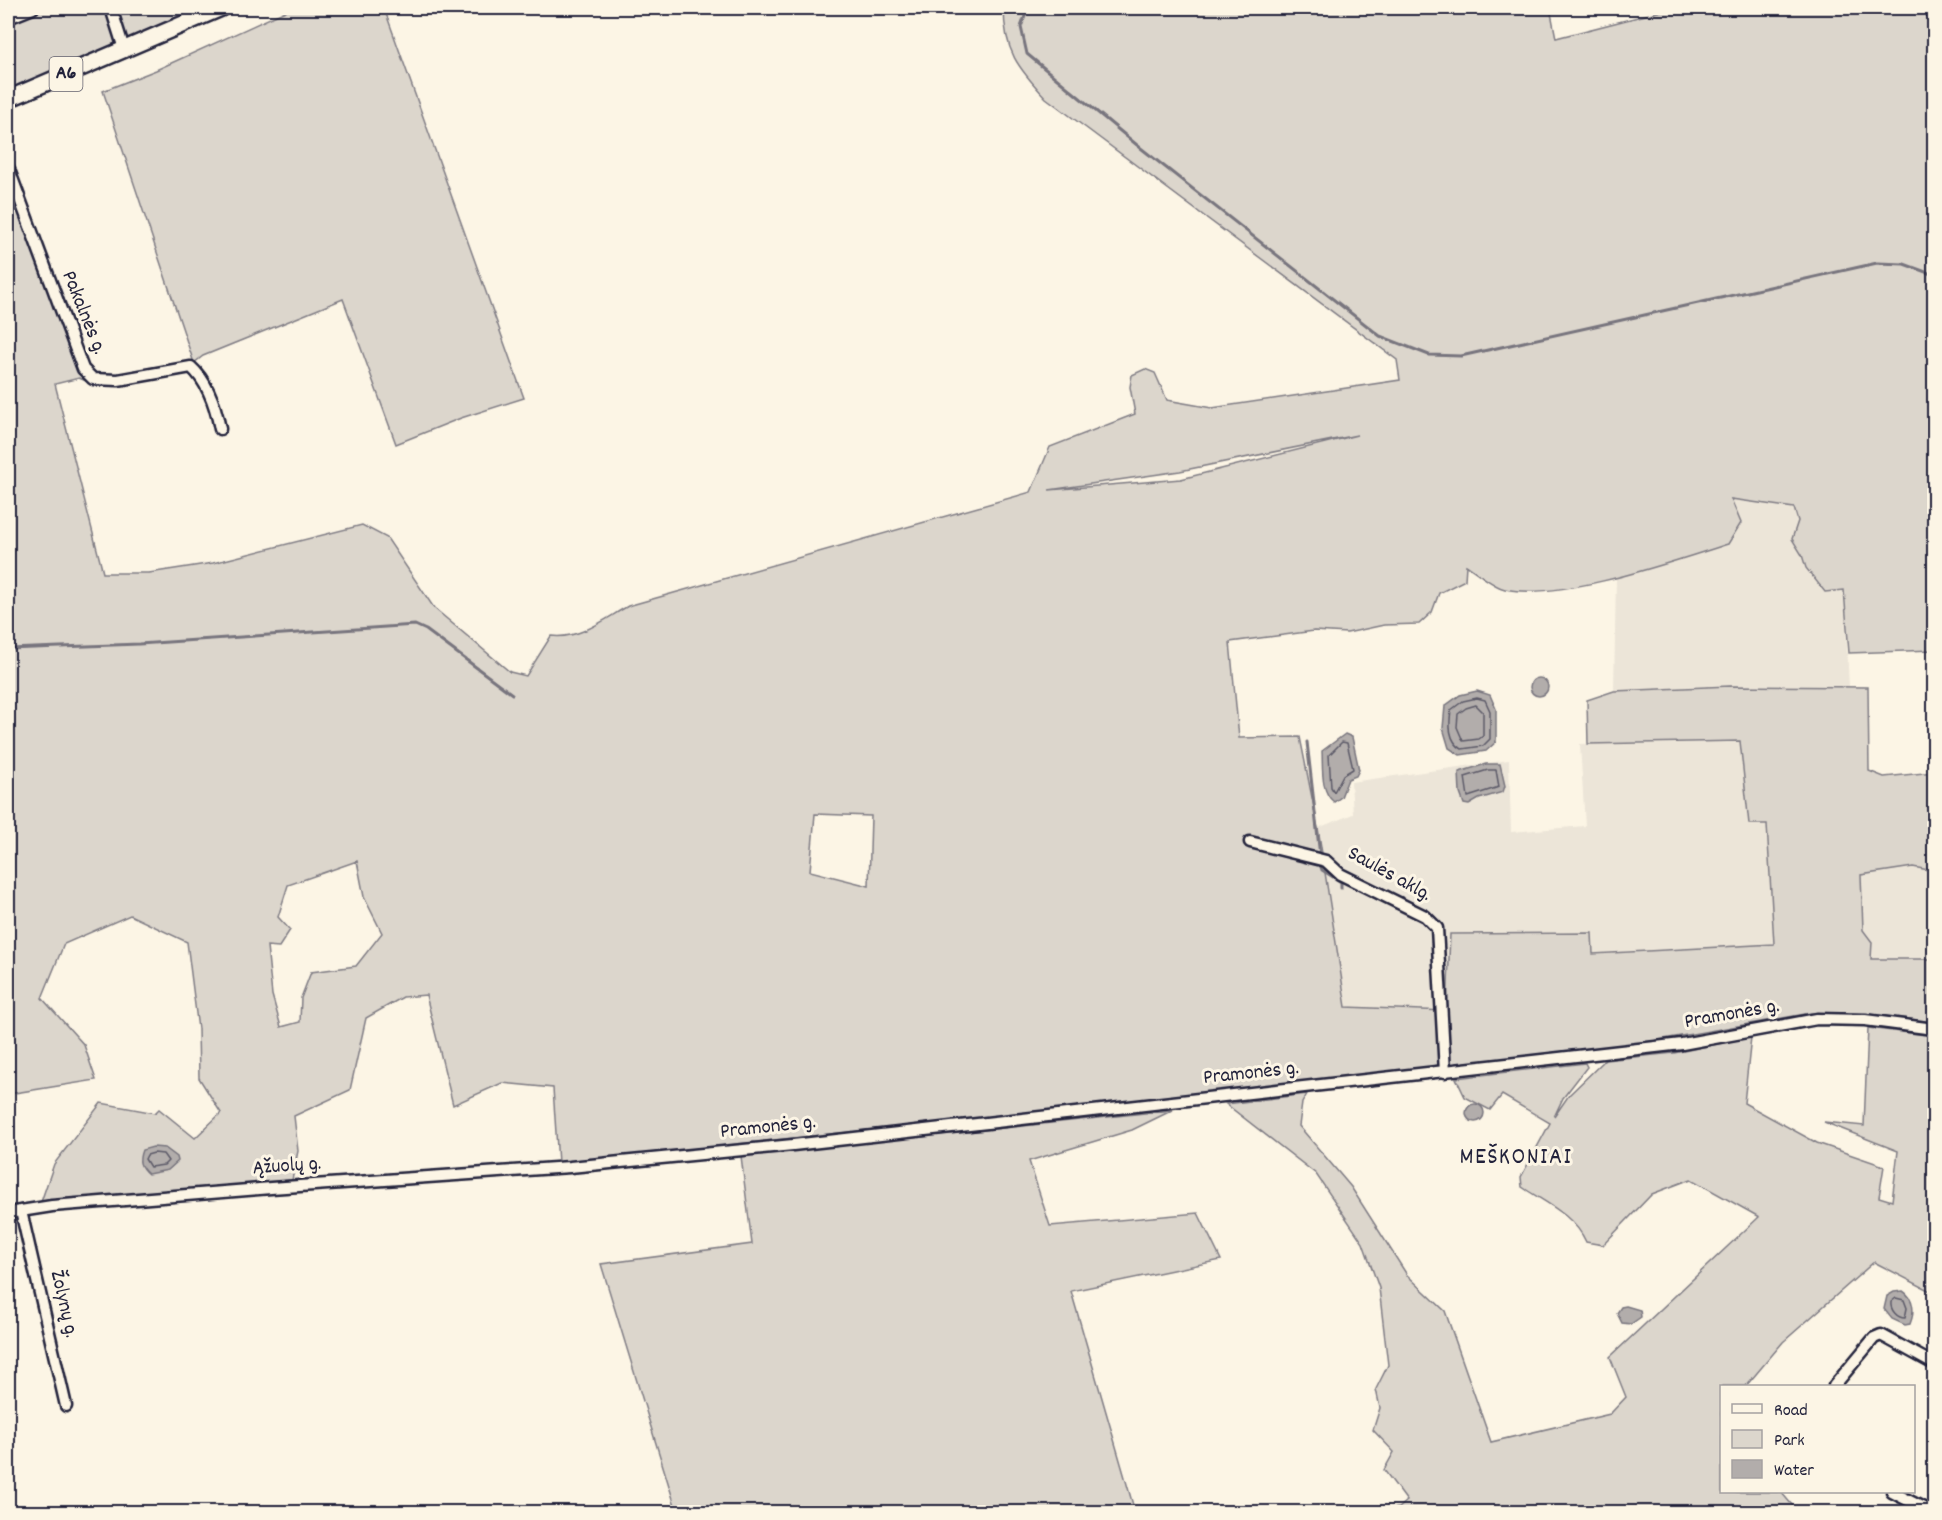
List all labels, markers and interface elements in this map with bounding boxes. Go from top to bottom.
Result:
road number: A6 [50,57,82,91]
street label: Pakalnės g. [53,267,113,359]
street label: Saulės aklg. [1341,840,1437,910]
street label: Pramonės g. [1682,992,1782,1038]
street label: Pramonės g. [1202,1054,1300,1094]
street label: Pramonės g. [719,1108,817,1148]
district label: MEŠKONIAI [1459,1141,1573,1175]
street label: Ąžuolų g. [252,1150,322,1184]
street label: Žolynų g. [41,1267,85,1341]
legend [1720,1385,1915,1493]
text: Road [1774,1399,1808,1424]
text: Park [1774,1429,1805,1454]
text: Water [1774,1459,1814,1484]

